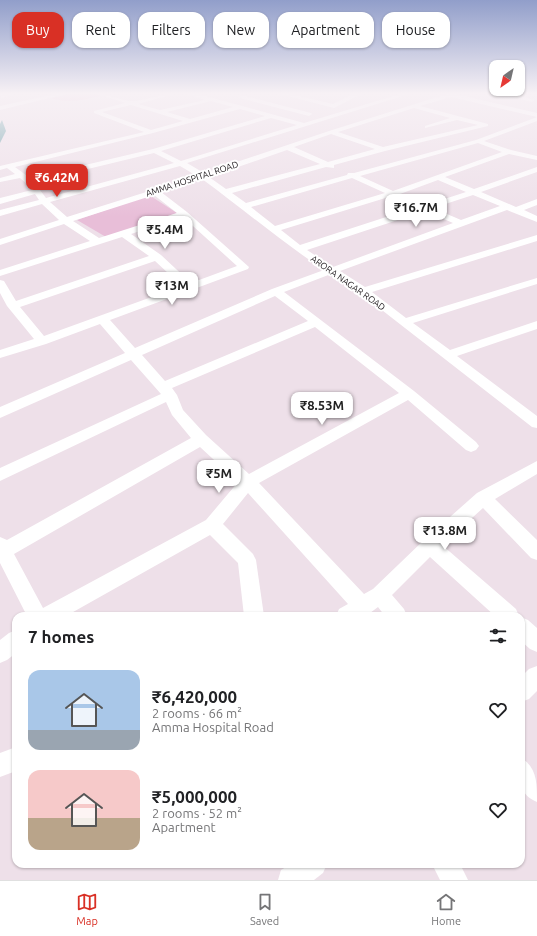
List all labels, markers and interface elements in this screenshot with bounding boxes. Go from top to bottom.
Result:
chip: Buy [12,12,64,48]
chip: Rent [72,12,130,48]
chip: Filters [138,12,205,48]
chip: New [213,12,269,48]
chip: Apartment [277,12,374,48]
chip: House [382,12,450,48]
north arrow [489,60,525,96]
map controls [489,60,525,96]
street label: AMMA HOSPITAL ROAD [144,159,240,199]
pin: ₹6.42M [24,164,90,198]
text: ₹6.42M [35,170,79,184]
pin: ₹16.7M [383,194,449,228]
text: ₹16.7M [394,200,438,214]
pin: ₹5.4M [137,216,193,250]
text: ₹5.4M [147,222,183,236]
street label: ARORA NAGAR ROAD [309,253,387,313]
pin: ₹13M [148,272,196,306]
text: ₹13M [155,278,189,292]
pin: ₹8.53M [289,392,355,426]
text: ₹8.53M [300,398,344,412]
pin: ₹5M [200,460,238,494]
text: ₹5M [206,466,232,480]
pin: ₹13.8M [412,517,478,551]
text: ₹13.8M [423,523,467,537]
icon: filters [487,625,509,647]
text: 7 homes [28,627,94,646]
icon: home [60,686,108,734]
text: ₹6,420,000 [152,687,237,706]
icon: heart [487,699,509,721]
text: 2 rooms · 66 m² [152,706,242,720]
text: Amma Hospital Road [152,720,274,734]
icon: home [60,786,108,834]
text: ₹5,000,000 [152,787,237,806]
icon: heart [487,799,509,821]
text: 2 rooms · 52 m² [152,806,242,820]
text: Apartment [152,820,216,834]
tab: Map [76,891,98,927]
tab: Saved [250,891,279,927]
tab: Home [431,891,461,927]

